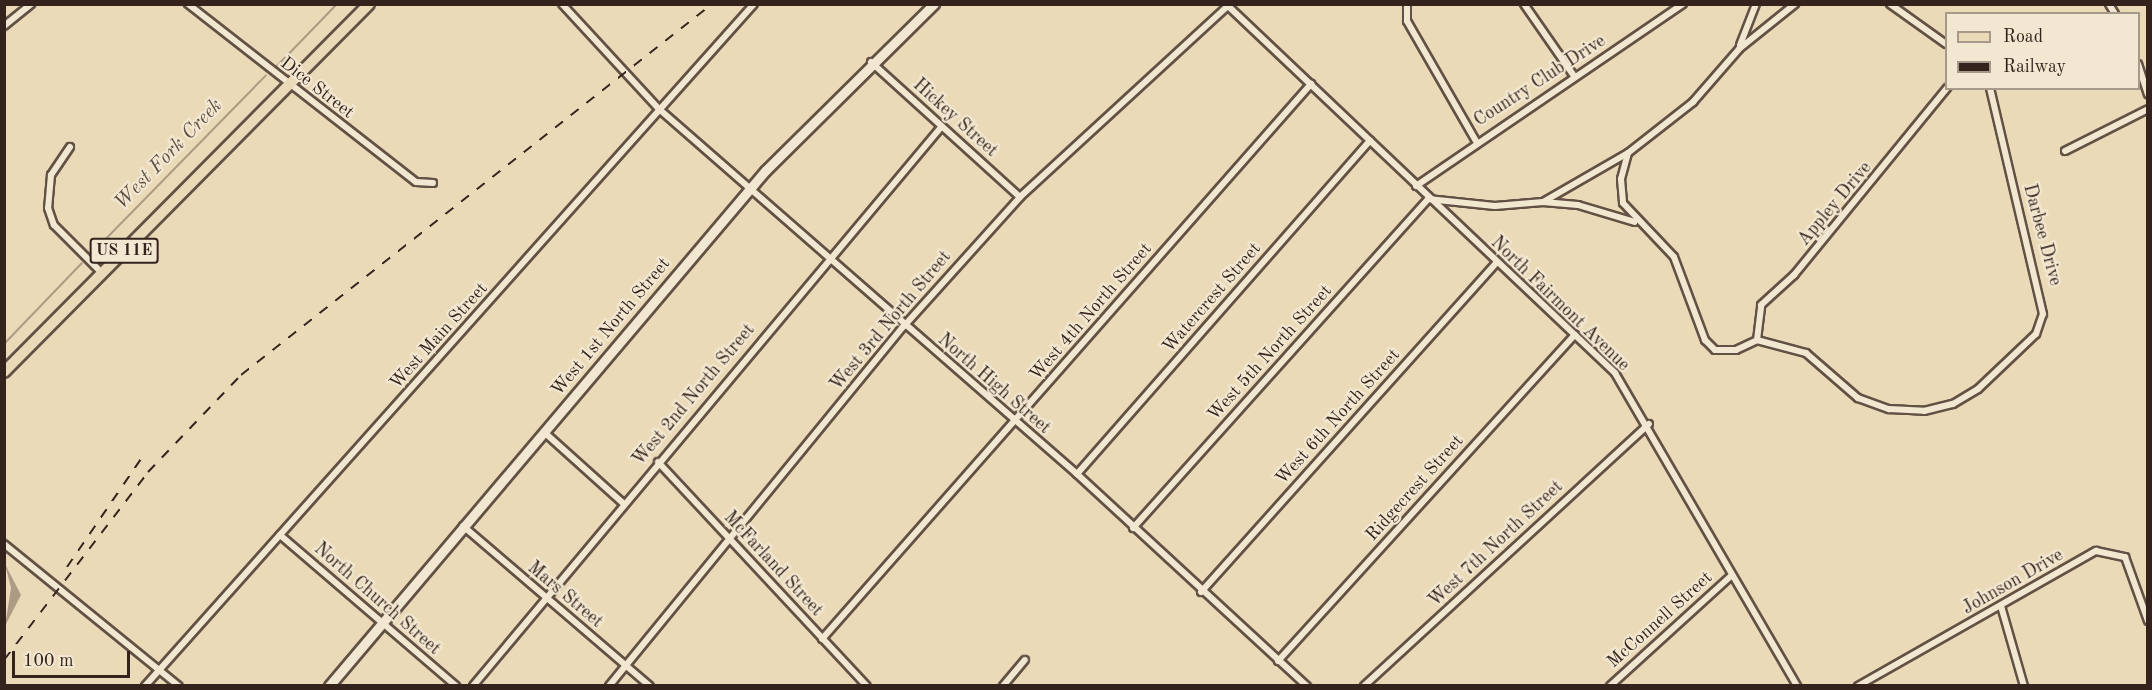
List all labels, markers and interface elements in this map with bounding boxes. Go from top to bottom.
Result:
legend [1945,12,2140,90]
text: Road [2003,28,2043,46]
street label: Country Club Drive [1470,30,1610,132]
street label: Dice Street [276,52,358,124]
text: Railway [2003,58,2066,76]
street label: Hickey Street [908,74,1002,162]
water label: West Fork Creek [110,94,228,216]
street label: Appley Drive [1794,157,1876,251]
street label: Darbee Drive [2018,182,2066,288]
street label: North Fairmont Avenue [1486,232,1634,376]
road number: US 11E [90,238,158,264]
street label: Watercrest Street [1158,238,1266,358]
street label: West 4th North Street [1025,239,1157,385]
street label: West 3rd North Street [826,247,956,395]
street label: West 1st North Street [547,254,675,400]
street label: West Main Street [385,278,493,394]
street label: West 5th North Street [1203,281,1337,425]
street label: West 2nd North Street [628,320,760,470]
street label: North High Street [933,329,1055,439]
street label: West 6th North Street [1271,345,1405,489]
street label: Ridgecrest Street [1362,430,1468,546]
street label: West 7th North Street [1424,476,1568,612]
street label: McFarland Street [719,507,827,621]
street label: North Church Street [309,538,445,660]
street label: Johnson Drive [1959,544,2067,620]
street label: Mars Street [523,557,607,633]
street label: McConnell Street [1603,567,1717,673]
scale bar [15,639,134,677]
text: 100 m [23,652,74,670]

